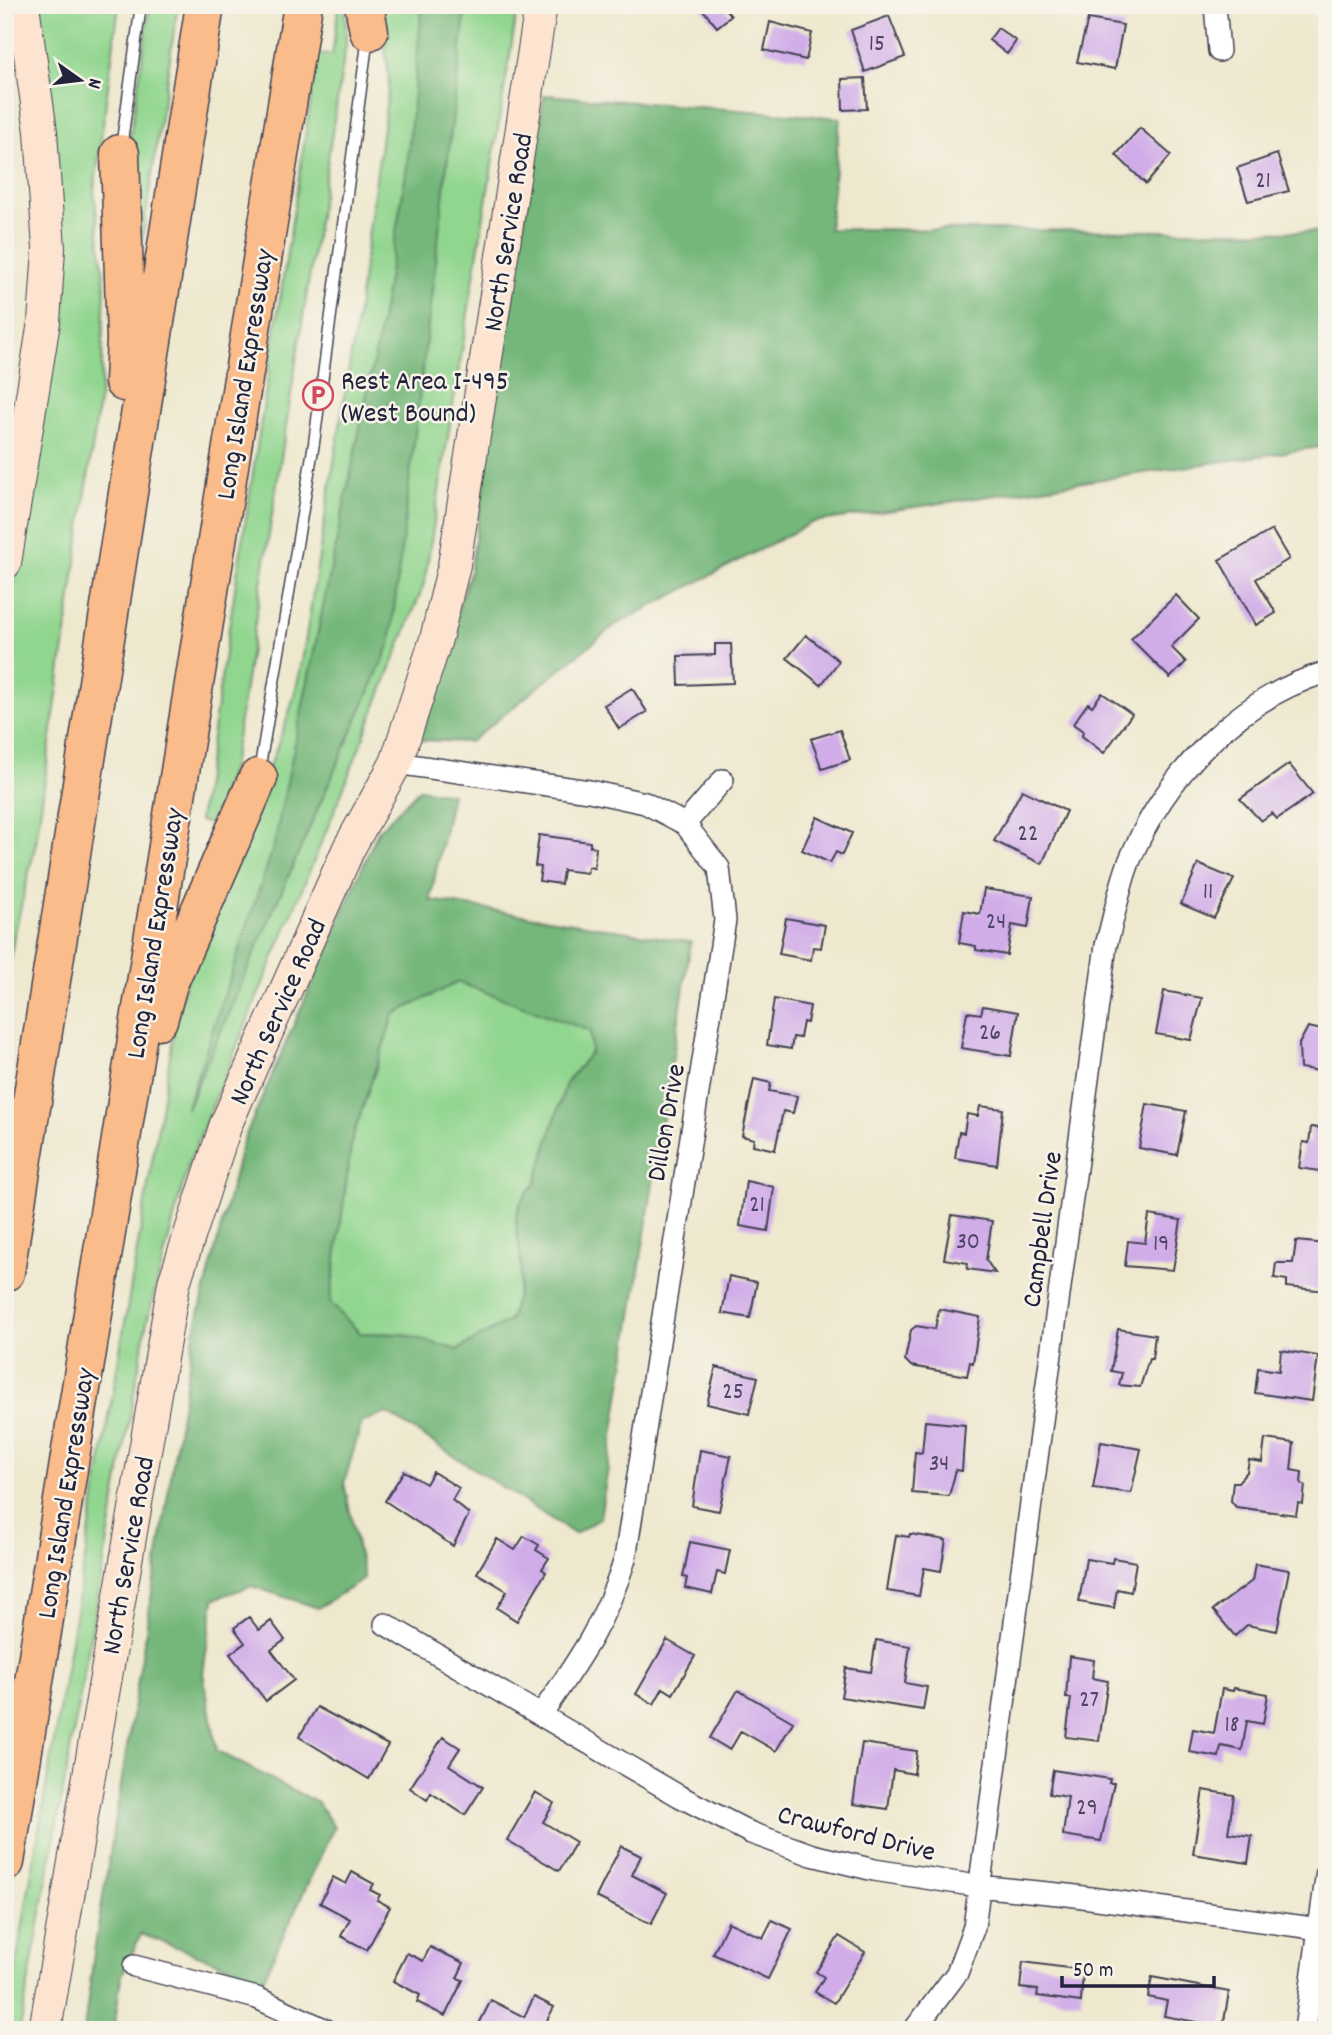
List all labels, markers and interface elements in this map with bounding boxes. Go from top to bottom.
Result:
house number: 15 [869,28,885,62]
north arrow [46,46,116,116]
text: N [79,75,107,91]
street label: North Service Road [476,131,546,335]
house number: 21 [1255,165,1271,199]
street label: Long Island Expressway [208,246,288,503]
place label: Rest Area I-495 (West Bound) [341,364,509,436]
parking icon: Rest Area I-495 (West Bound) [301,378,335,412]
street label: Long Island Expressway [118,805,198,1062]
house number: 22 [1018,818,1038,852]
house number: 11 [1203,876,1213,910]
house number: 24 [986,906,1006,940]
street label: North Service Road [222,913,340,1113]
house number: 26 [979,1017,1001,1051]
street label: Dillon Drive [639,1061,699,1185]
street label: Campbell Drive [1014,1149,1076,1310]
house number: 21 [749,1189,765,1223]
house number: 30 [956,1226,980,1260]
house number: 19 [1153,1228,1169,1262]
street label: Long Island Expressway [29,1365,109,1622]
house number: 25 [722,1376,744,1410]
house number: 34 [929,1448,949,1482]
street label: North Service Road [94,1454,168,1658]
house number: 27 [1079,1684,1099,1718]
house number: 18 [1225,1709,1239,1743]
house number: 29 [1076,1792,1098,1826]
street label: Crawford Drive [773,1797,939,1875]
scale bar [1062,1944,1215,1988]
text: 50 m [1073,1957,1113,1987]

